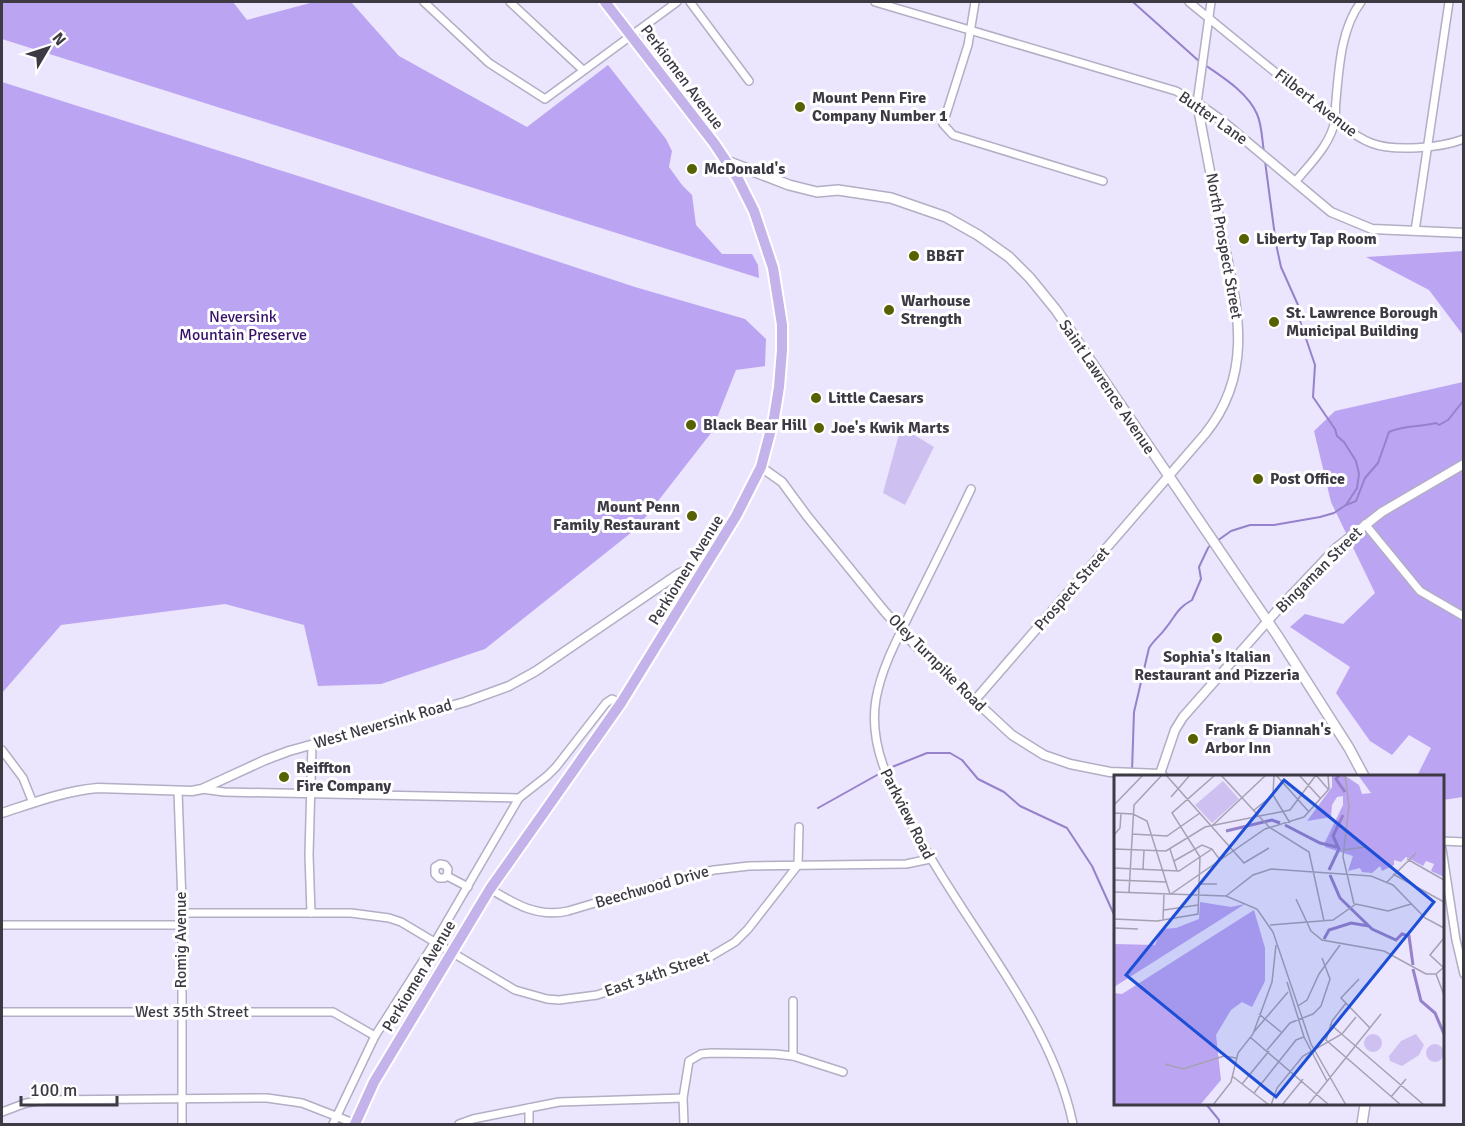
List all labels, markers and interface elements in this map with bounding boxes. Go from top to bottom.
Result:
north arrow [18,18,78,78]
street label: Perkiomen Avenue [636,21,728,133]
text: N [48,29,70,50]
street label: Filbert Avenue [1271,65,1361,141]
street label: Butter Lane [1175,87,1251,149]
place label: Mount Penn Fire Company Number 1 [812,88,948,126]
marker: Mount Penn Fire Company Number 1 [793,100,807,114]
place label: McDonald's [704,159,785,179]
marker: McDonald's [685,162,699,176]
street label: North Prospect Street [1201,171,1247,321]
place label: Liberty Tap Room [1256,229,1377,249]
marker: Liberty Tap Room [1237,232,1251,246]
place label: BB&T [926,246,965,266]
marker: BB&T [907,249,921,263]
place label: Warhouse Strength [901,291,970,329]
marker: Warhouse Strength [882,303,896,317]
place label: St. Lawrence Borough Municipal Building [1286,303,1438,341]
park label: Neversink Mountain Preserve [179,307,307,345]
marker: St. Lawrence Borough Municipal Building [1267,315,1281,329]
street label: Saint Lawrence Avenue [1054,316,1160,458]
place label: Little Caesars [828,388,924,408]
marker: Little Caesars [809,391,823,405]
place label: Black Bear Hill [703,415,807,435]
marker: Black Bear Hill [684,418,698,432]
place label: Joe's Kwik Marts [831,418,949,438]
marker: Joe's Kwik Marts [812,421,826,435]
place label: Post Office [1270,469,1345,489]
marker: Post Office [1251,472,1265,486]
place label: Mount Penn Family Restaurant [553,497,680,535]
marker: Mount Penn Family Restaurant [685,509,699,523]
street label: Perkiomen Avenue [644,511,728,629]
street label: Bingaman Street [1272,522,1367,617]
street label: Prospect Street [1030,543,1114,635]
street label: Oley Turnpike Road [884,610,990,716]
marker: Sophia's Italian Restaurant and Pizzeria [1210,631,1224,645]
place label: Sophia's Italian Restaurant and Pizzeria [1134,647,1300,685]
street label: West Neversink Road [312,695,454,753]
place label: Frank & Diannah's Arbor Inn [1205,720,1331,758]
marker: Frank & Diannah's Arbor Inn [1186,732,1200,746]
place label: Reiffton Fire Company [296,758,391,796]
street label: Parkview Road [876,765,938,863]
marker: Reiffton Fire Company [277,770,291,784]
inset map [1114,775,1444,1105]
street label: Beechwood Drive [593,861,711,913]
street label: Romig Avenue [171,892,191,988]
street label: Perkiomen Avenue [378,917,460,1035]
street label: East 34th Street [602,947,713,1001]
street label: West 35th Street [135,1002,249,1022]
scale bar [21,1069,117,1107]
text: 100 m [30,1079,77,1101]

